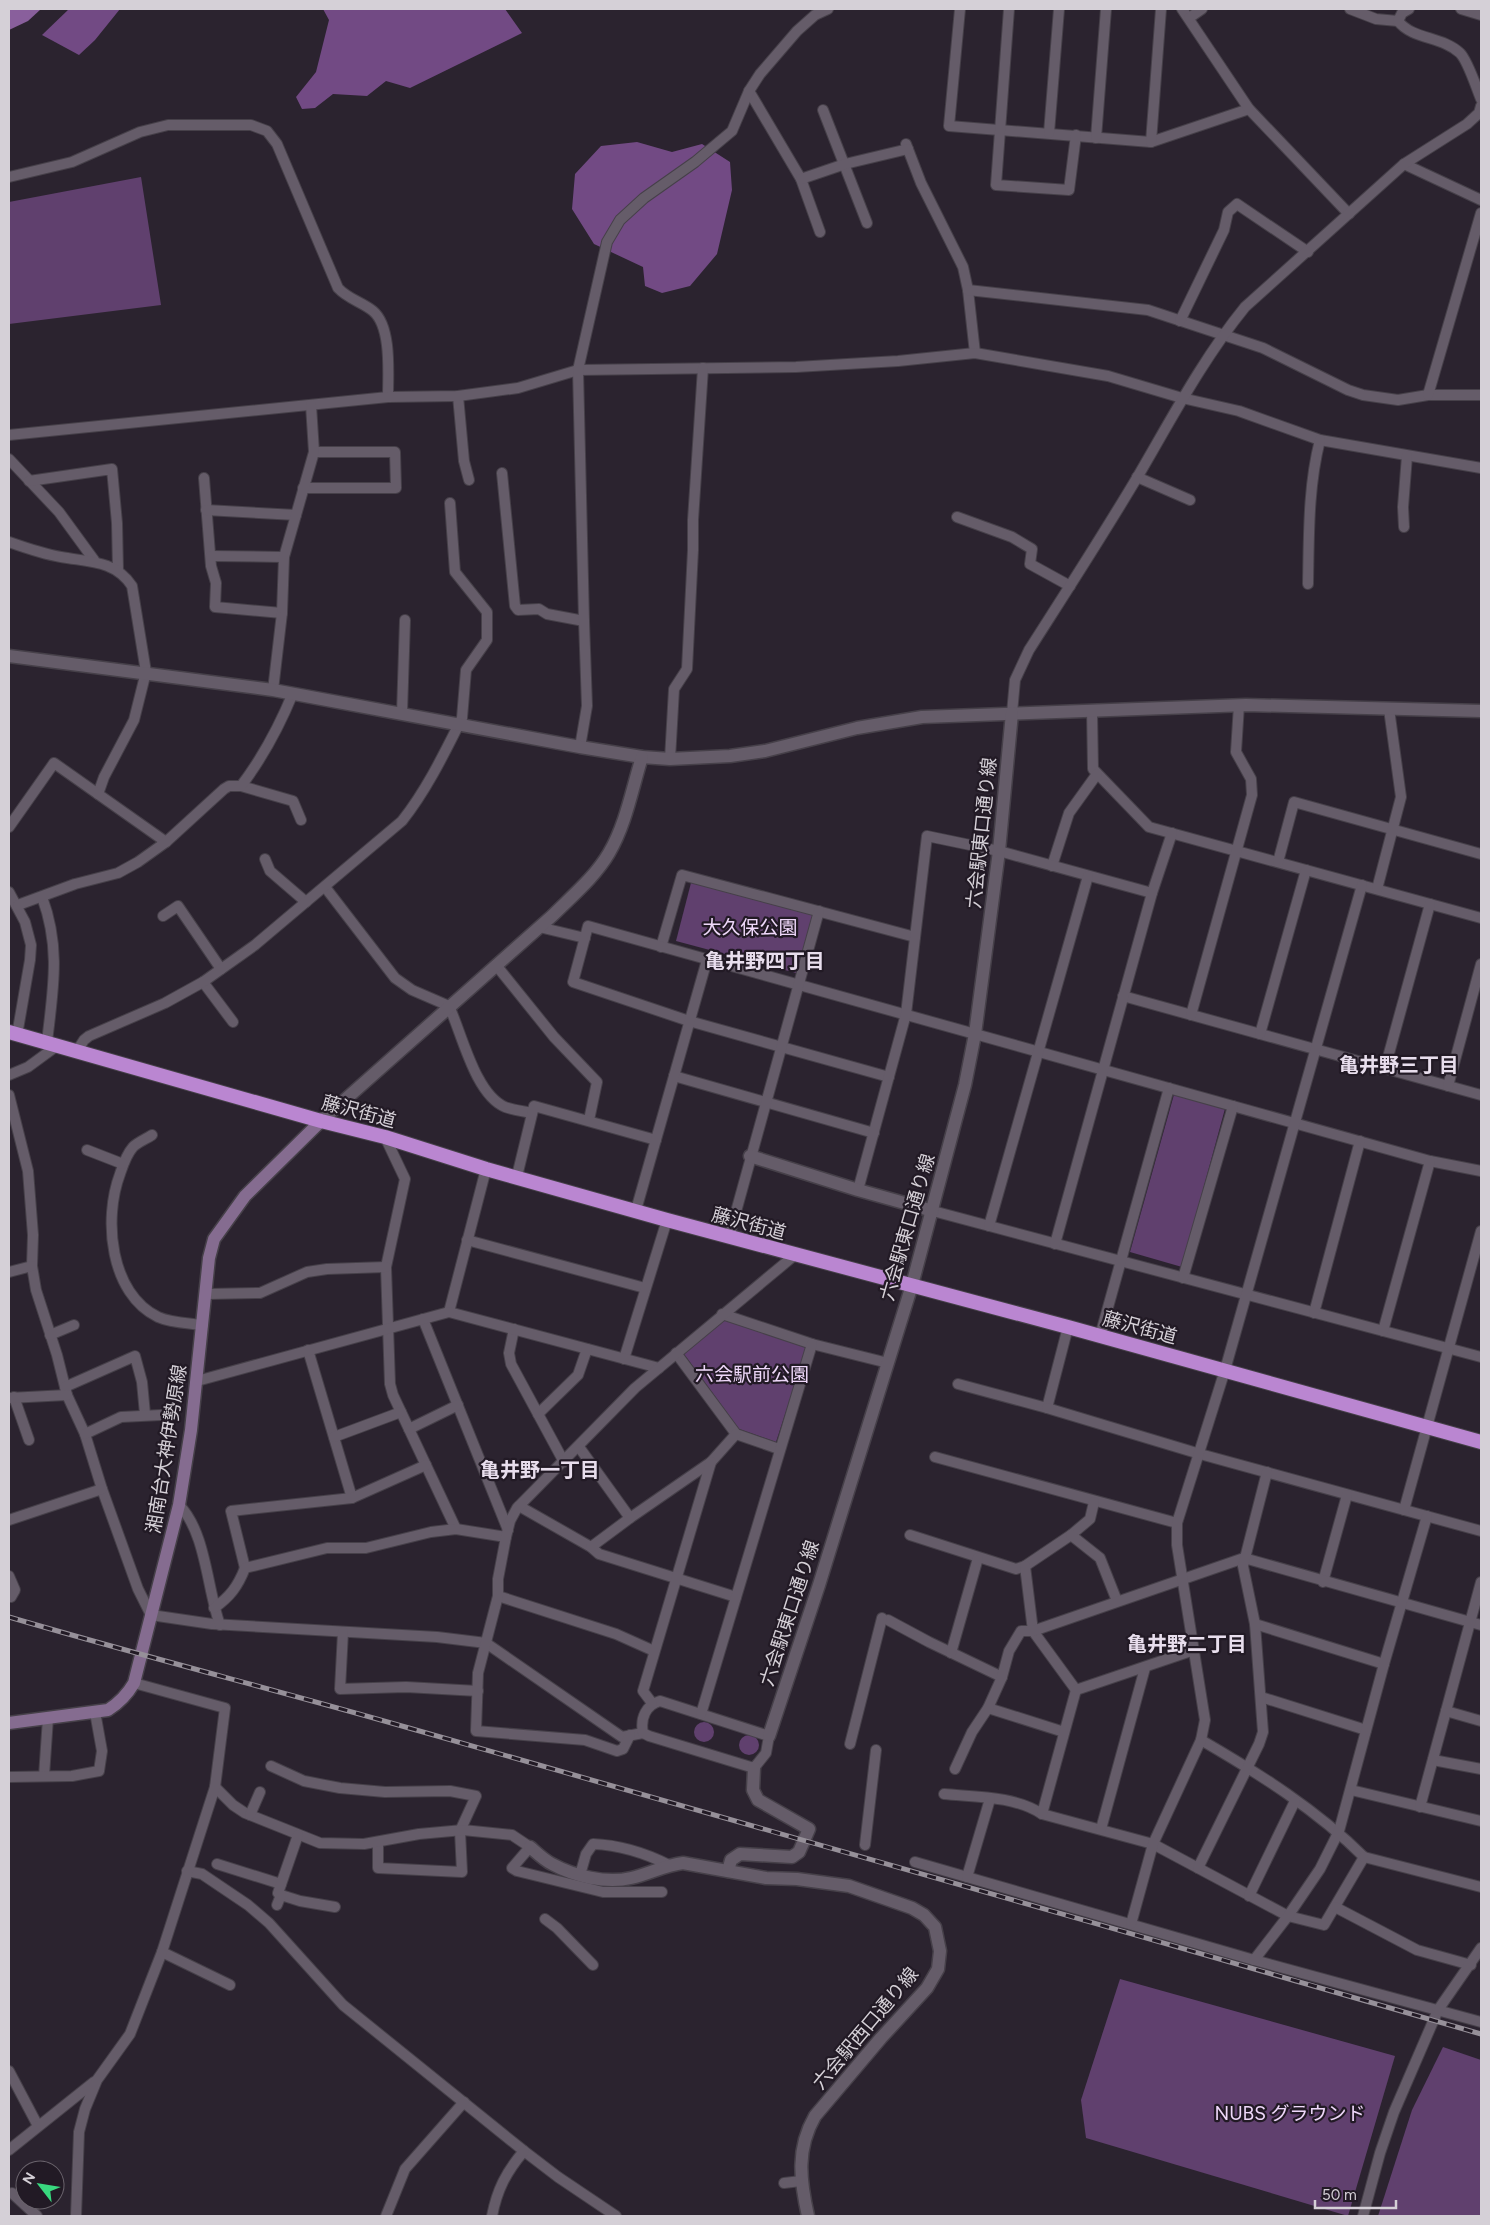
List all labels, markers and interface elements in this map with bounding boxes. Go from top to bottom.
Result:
street label: 六会駅東口通り線 [962,756,1001,910]
park label: 大久保公園 [702,916,798,939]
district label: 亀井野四丁目 [705,949,825,973]
district label: 亀井野三丁目 [1339,1053,1459,1077]
street label: 藤沢街道 [319,1091,399,1132]
street label: 六会駅東口通り線 [875,1151,939,1303]
street label: 藤沢街道 [709,1203,789,1244]
street label: 藤沢街道 [1100,1307,1180,1348]
street label: 湘南台大神伊勢原線 [142,1363,191,1535]
park label: 六会駅前公園 [695,1363,809,1386]
district label: 亀井野一丁目 [480,1458,600,1482]
street label: 六会駅東口通り線 [755,1537,824,1689]
district label: 亀井野二丁目 [1127,1632,1247,1656]
street label: 六会駅西口通り線 [808,1963,923,2094]
park label: NUBS グラウンド [1214,2102,1366,2125]
north arrow [15,2160,65,2210]
text: N [19,2170,39,2188]
scale bar [1315,2178,1396,2210]
text: 50 m [1322,2186,1357,2204]

